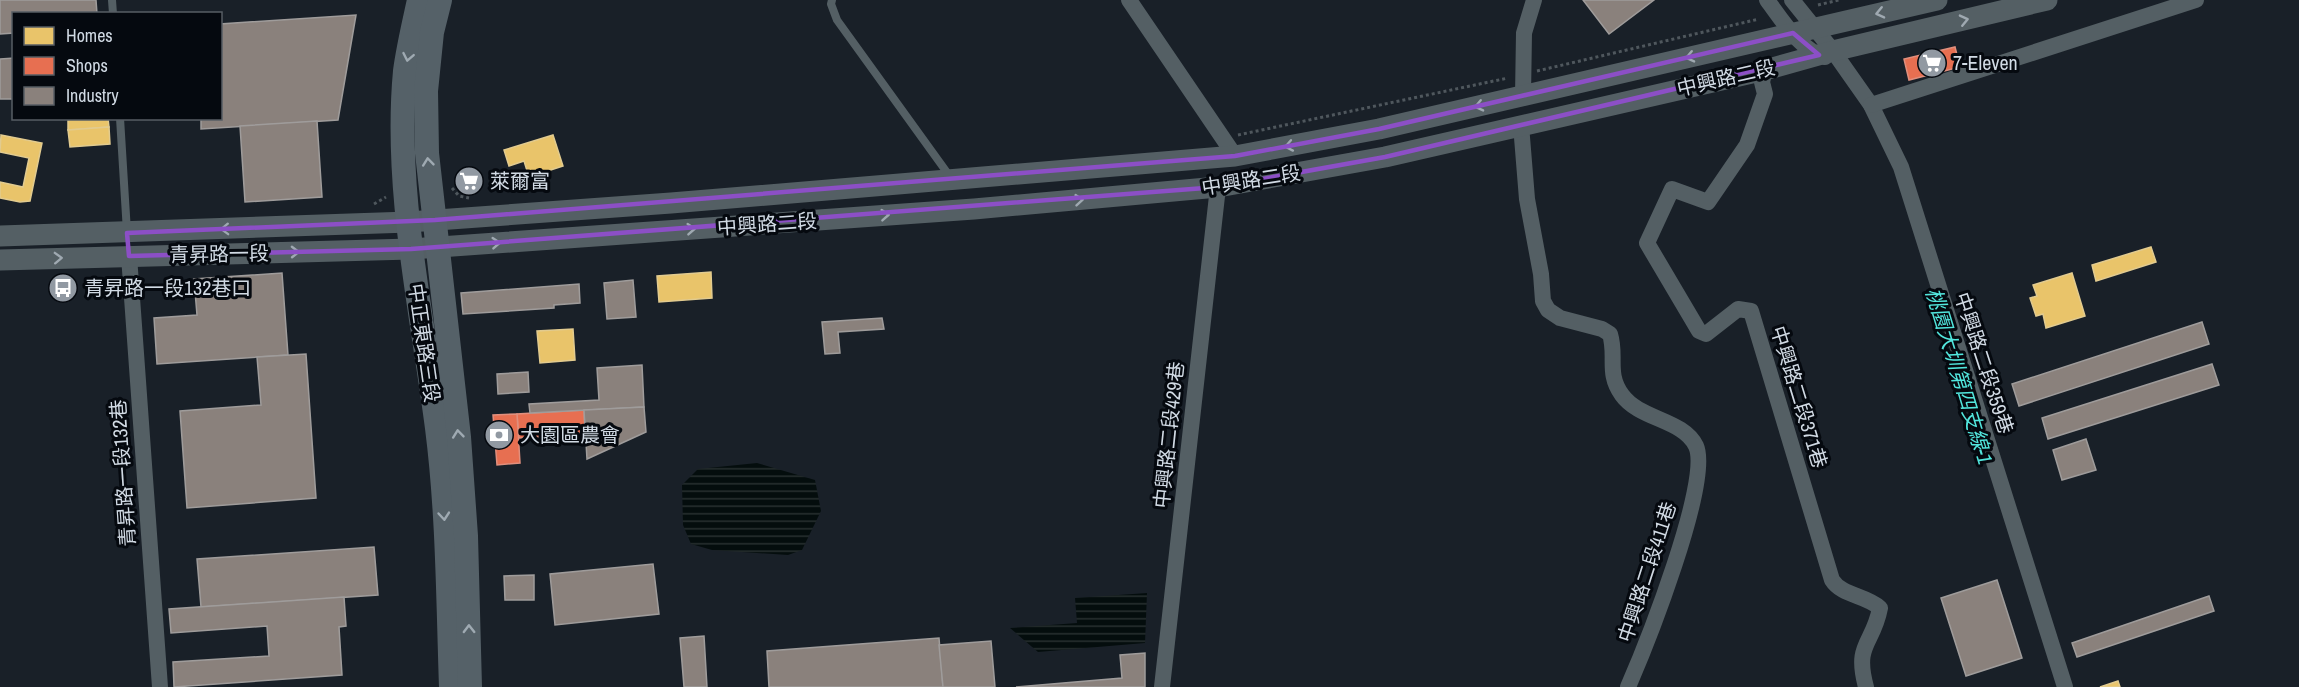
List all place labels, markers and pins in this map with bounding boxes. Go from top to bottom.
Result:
supermarket icon: 7-Eleven [1916,47,1948,79]
place label: 7-Eleven [1953,49,2018,76]
supermarket icon: 萊爾富 [453,165,485,197]
place label: 萊爾富 [490,167,550,194]
bus stop icon: 青昇路一段132巷口 [47,272,79,304]
place label: 青昇路一段132巷口 [84,274,251,301]
bank icon: 大園區農會 [483,419,515,451]
place label: 大園區農會 [520,421,620,448]

